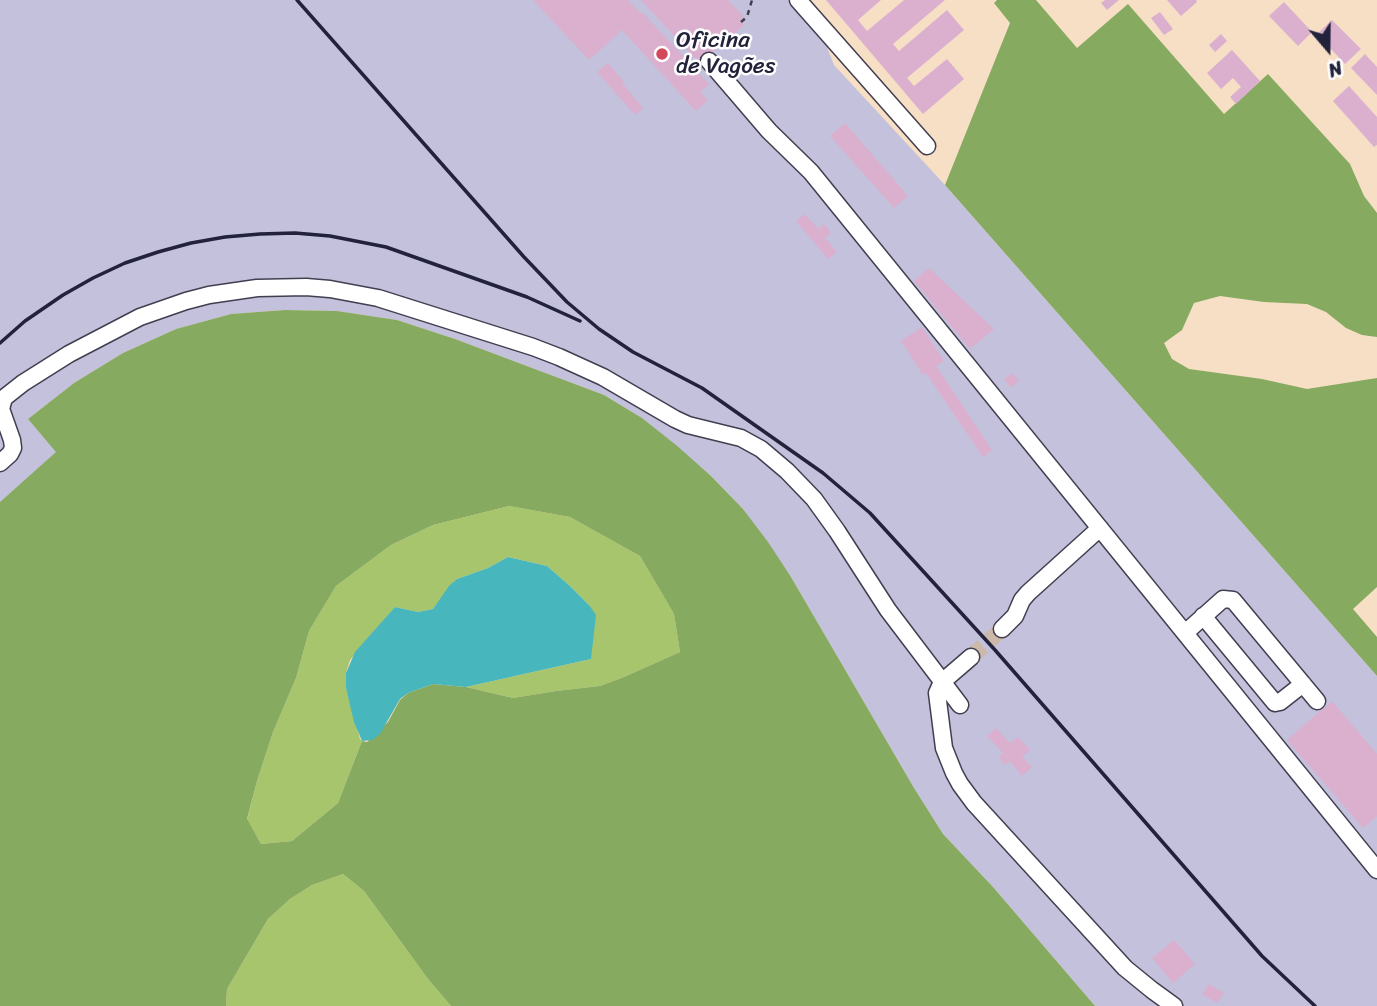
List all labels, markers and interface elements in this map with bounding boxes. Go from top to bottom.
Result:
north arrow [1293,14,1363,84]
place label: Oficina de Vagões [676,27,775,81]
marker: Oficina de Vagões [654,46,670,62]
text: N [1324,51,1347,87]

